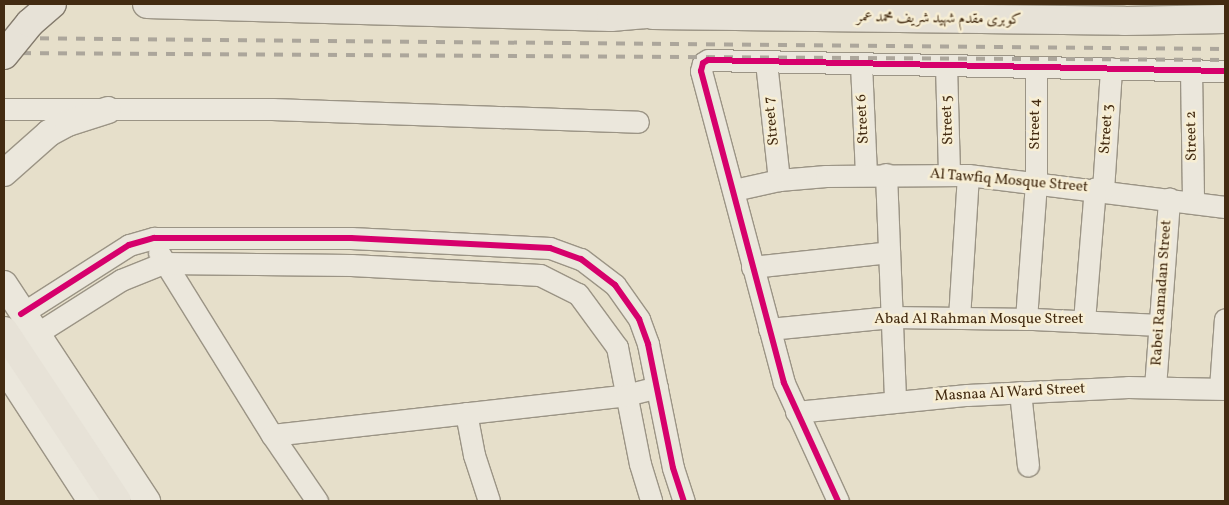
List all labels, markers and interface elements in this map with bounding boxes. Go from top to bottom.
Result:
street label: كوبرى مقدم شهيد شريف محمد عمر [856,9,1022,29]
street label: Street 6 [853,94,873,144]
street label: Street 7 [760,95,784,147]
street label: Street 5 [938,95,958,145]
street label: Street 4 [1027,98,1045,150]
street label: Street 3 [1096,103,1118,155]
street label: Street 2 [1183,111,1201,161]
street label: Al Tawfiq Mosque Street [929,165,1089,197]
street label: Rabei Ramadan Street [1148,219,1176,367]
street label: Abad Al Rahman Mosque Street [874,311,1084,329]
street label: Masnaa Al Ward Street [934,380,1086,406]

